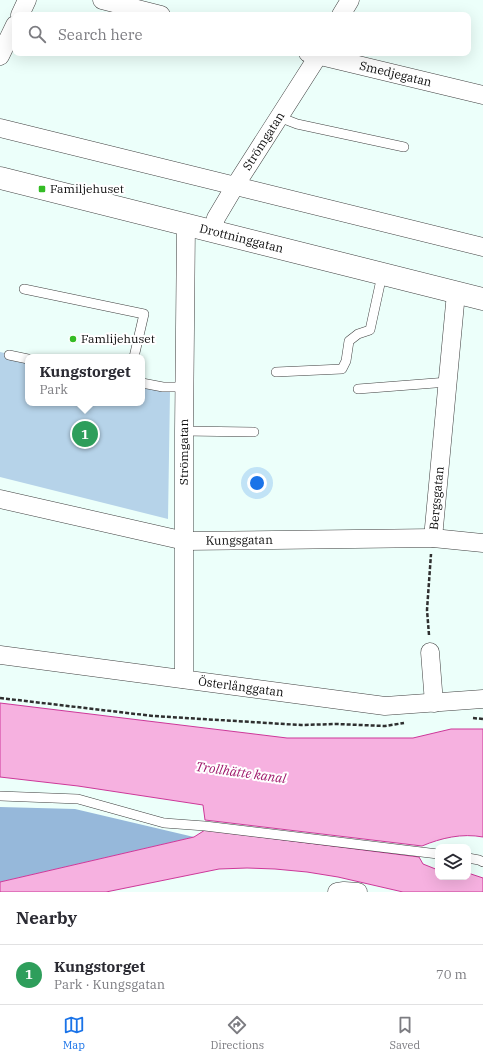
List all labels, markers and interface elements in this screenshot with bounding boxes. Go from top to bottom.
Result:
search box [12,12,471,56]
icon: search [26,23,48,45]
text: Search here [58,25,143,44]
street label: Smedjegatan [358,58,434,90]
street label: Strömgatan [239,109,288,173]
place label: Familjehuset [50,181,124,196]
marker: Familjehuset [37,184,47,194]
street label: Drottninggatan [198,220,286,256]
place label: Famlijehuset [81,331,155,346]
marker: Famlijehuset [68,334,78,344]
popup [25,354,145,406]
text: Kungstorget [39,362,131,381]
text: Park [39,381,68,398]
street label: Strömgatan [176,418,191,485]
pin: 1 [72,419,98,449]
street label: Bergsgatan [426,465,447,530]
your location [247,473,267,493]
street label: Kungsgatan [206,532,273,548]
street label: Österlånggatan [197,673,285,700]
water label: Trollhätte kanal [195,758,287,787]
map controls [435,844,471,880]
button: layers [435,844,471,880]
text: Nearby [16,907,77,929]
text: Kungstorget [54,957,145,976]
text: 1 [25,966,33,983]
text: 70 m [436,966,467,983]
text: Park · Kungsgatan [54,976,165,993]
tab: Map [63,1014,85,1052]
tab: Directions [210,1014,264,1052]
tab: Saved [389,1014,420,1052]

